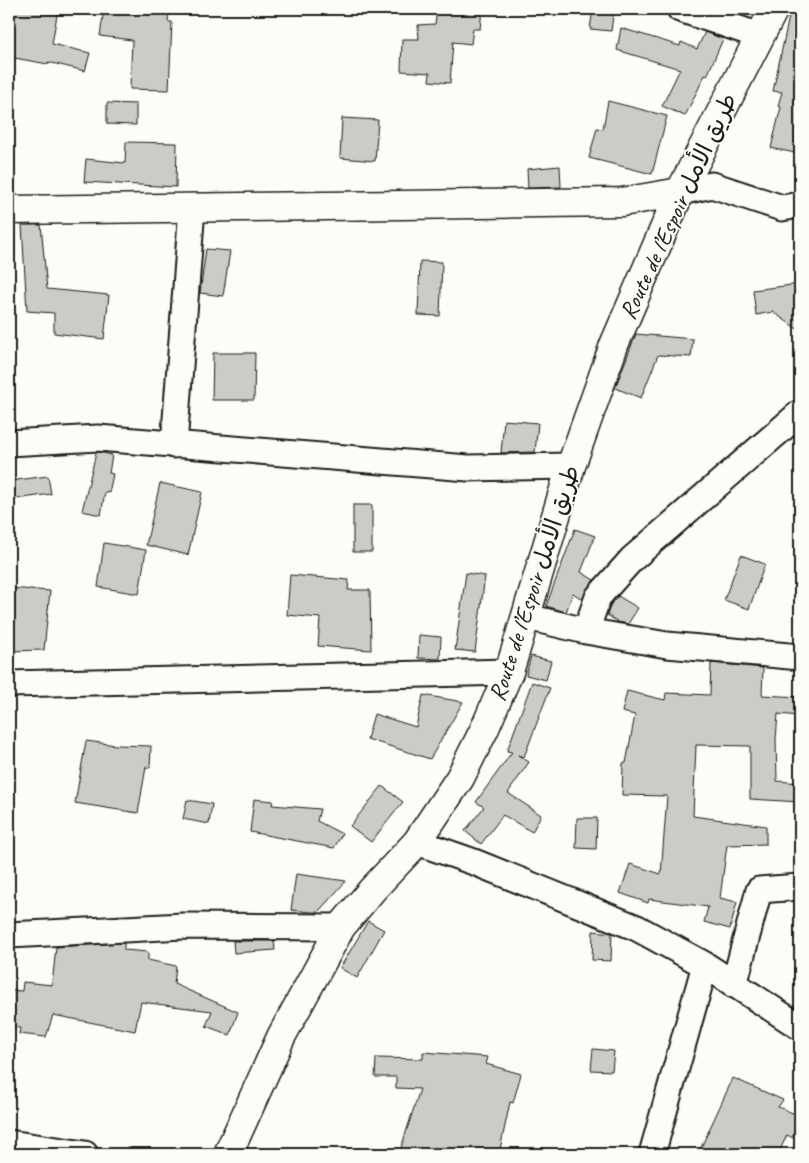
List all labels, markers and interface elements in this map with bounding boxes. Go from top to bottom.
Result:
street label: Route de l’Espoir طريق الأمل [611,87,744,324]
street label: Route de l’Espoir طريق الأمل [480,461,586,705]

